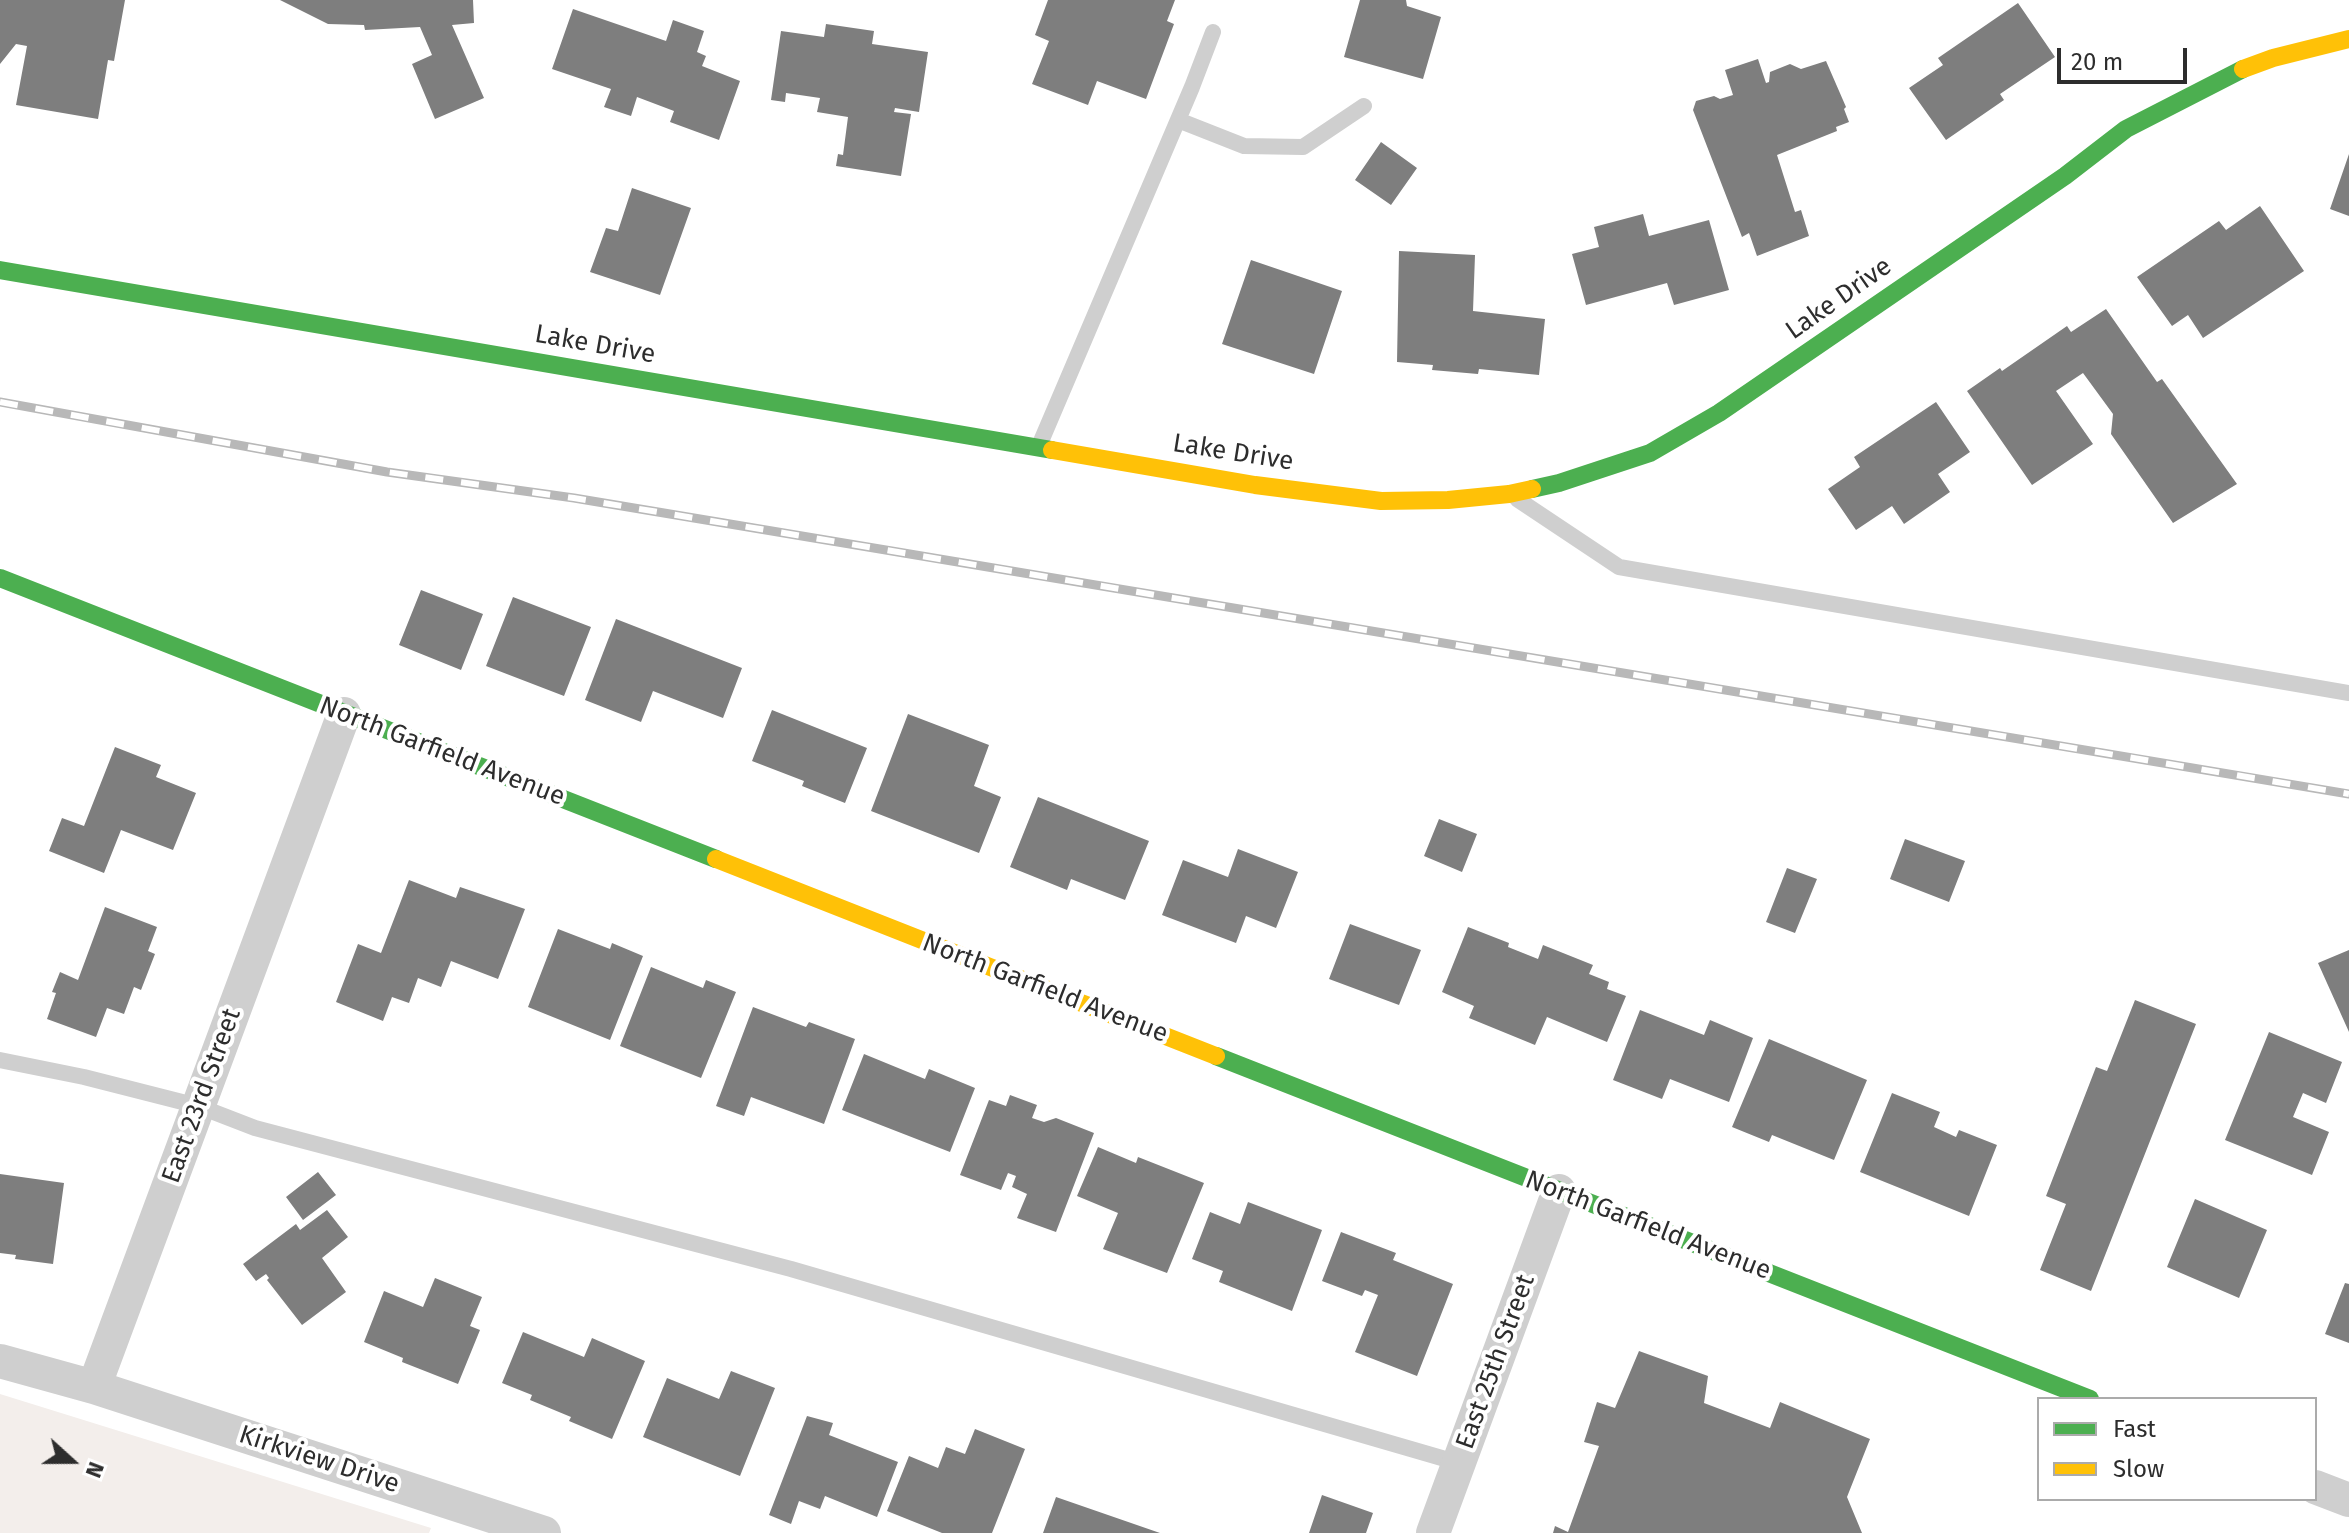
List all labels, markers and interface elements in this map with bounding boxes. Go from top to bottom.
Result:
scale bar [2061,32,2191,82]
text: 20 m [2071,48,2123,76]
street label: Lake Drive [1780,251,1898,347]
street label: Lake Drive [532,319,658,371]
street label: Lake Drive [1170,428,1296,478]
street label: North Garfield Avenue [315,691,569,813]
street label: North Garfield Avenue [918,928,1172,1050]
street label: East 23rd Street [156,1004,248,1188]
street label: North Garfield Avenue [1521,1165,1775,1287]
street label: East 25th Street [1450,1270,1542,1454]
legend [2037,1397,2317,1501]
text: Fast [2113,1415,2156,1443]
street label: Kirkview Drive [235,1419,403,1501]
north arrow [32,1421,112,1501]
text: Slow [2113,1455,2164,1483]
text: N [80,1458,110,1481]

